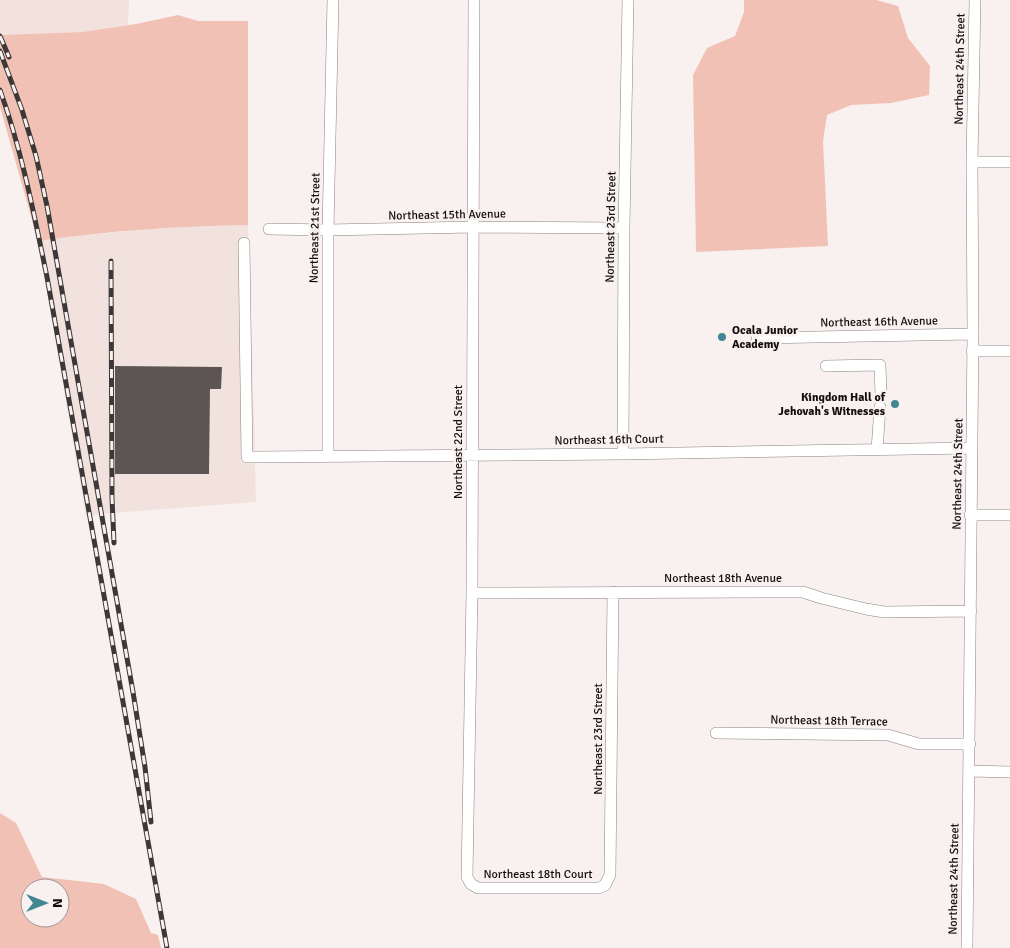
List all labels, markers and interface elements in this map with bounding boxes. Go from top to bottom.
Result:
street label: Northeast 24th Street [952,13,968,125]
street label: Northeast 23rd Street [603,171,619,283]
street label: Northeast 21st Street [307,173,323,283]
street label: Northeast 15th Avenue [388,206,506,224]
street label: Northeast 16th Avenue [820,313,938,331]
place label: Ocala Junior Academy [732,323,798,352]
marker: Ocala Junior Academy [716,331,728,343]
street label: Northeast 22nd Street [451,385,466,499]
place label: Kingdom Hall of Jehovah's Witnesses [778,390,886,419]
marker: Kingdom Hall of Jehovah's Witnesses [889,398,901,410]
street label: Northeast 24th Street [950,418,966,530]
street label: Northeast 16th Court [554,432,664,448]
street label: Northeast 18th Avenue [664,571,782,586]
street label: Northeast 23rd Street [591,683,606,795]
street label: Northeast 18th Terrace [770,712,888,730]
street label: Northeast 24th Street [946,823,962,935]
street label: Northeast 18th Court [483,867,593,882]
north arrow [20,878,70,928]
text: N [49,898,66,908]

